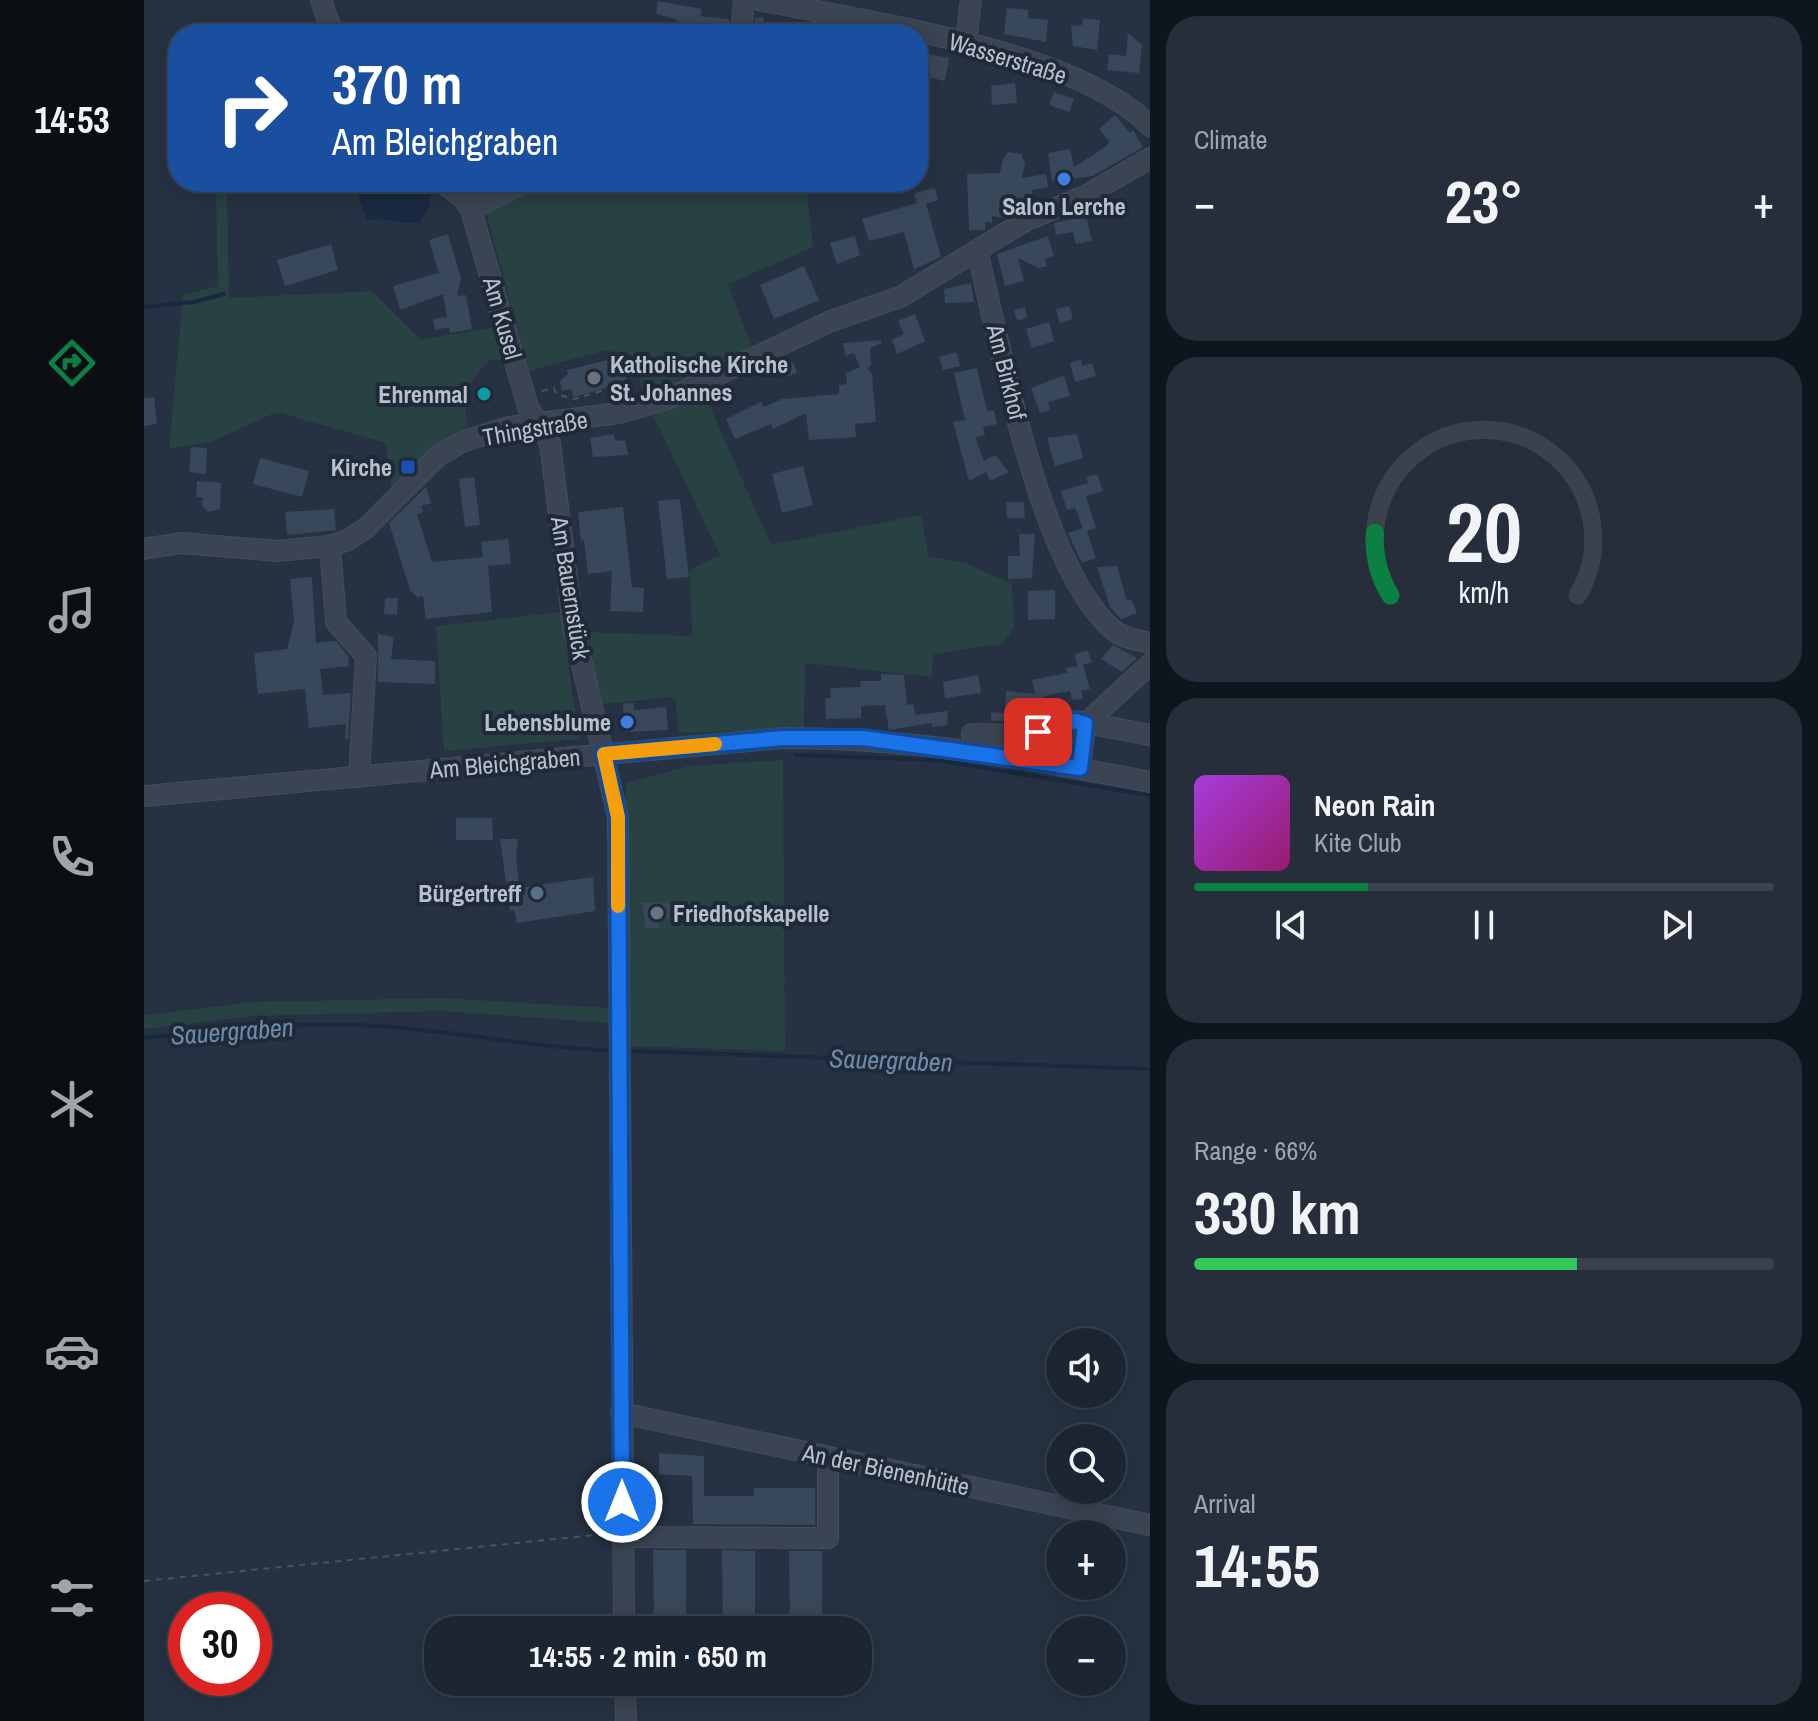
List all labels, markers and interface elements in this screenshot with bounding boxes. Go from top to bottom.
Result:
street label: Wasserstraße [945,25,1071,91]
text: 370 m [332,46,462,121]
icon: right [200,56,304,160]
text: 14:53 [34,96,110,144]
text: Am Bleichgraben [332,118,558,166]
text: Climate [1194,122,1267,157]
text: 23° [1445,161,1523,242]
marker: Salon Lerche [1055,170,1073,188]
text: − [1194,172,1215,232]
text: + [1753,172,1774,232]
place label: Salon Lerche [1002,190,1126,222]
street label: Am Kusel [476,272,530,363]
street label: Am Birkhof [979,320,1034,424]
icon: directions [44,335,100,391]
place label: Katholische Kirche St. Johannes [610,348,788,408]
marker: Katholische Kirche St. Johannes [585,369,603,387]
place label: Ehrenmal [378,378,468,410]
marker: Ehrenmal [475,385,493,403]
street label: Thingstraße [480,403,590,453]
place label: Kirche [331,451,392,483]
marker: Kirche [399,458,417,476]
text: 20 [1446,475,1522,587]
street label: Am Bauernstück [544,513,598,662]
text: km/h [1459,573,1509,612]
icon: music [44,582,100,638]
pin [1004,698,1072,766]
place label: Lebensblume [484,706,611,738]
icon: arrive [1016,710,1060,754]
marker: Lebensblume [618,713,636,731]
street label: Am Bleichgraben [427,740,582,786]
text: Neon Rain [1314,785,1436,825]
text: Kite Club [1314,825,1402,860]
icon: phone [44,829,100,885]
place label: Bürgertreff [418,877,522,909]
marker: Bürgertreff [528,884,546,902]
place label: Friedhofskapelle [673,897,829,929]
icon: previous [1269,903,1313,947]
icon: pause [1462,903,1506,947]
icon: next [1655,903,1699,947]
marker: Friedhofskapelle [648,904,666,922]
water label: Sauergraben [169,1009,295,1053]
water label: Sauergraben [829,1040,953,1080]
icon: climate [44,1076,100,1132]
text: Range · 66% [1194,1133,1317,1168]
text: 330 km [1194,1172,1361,1253]
icon: car [44,1323,100,1379]
map controls [1046,1328,1126,1696]
button: sound [1046,1328,1126,1408]
button: search [1046,1424,1126,1504]
street label: An der Bienenhütte [799,1436,972,1502]
position arrow [580,1460,664,1544]
text: Arrival [1194,1486,1256,1521]
button: + [1046,1520,1126,1600]
text: 14:55 [1194,1525,1320,1606]
icon: filters [44,1570,100,1626]
speed limit sign: 30 [168,1592,272,1696]
button: − [1046,1616,1126,1696]
text: 14:55 · 2 min · 650 m [529,1636,767,1676]

